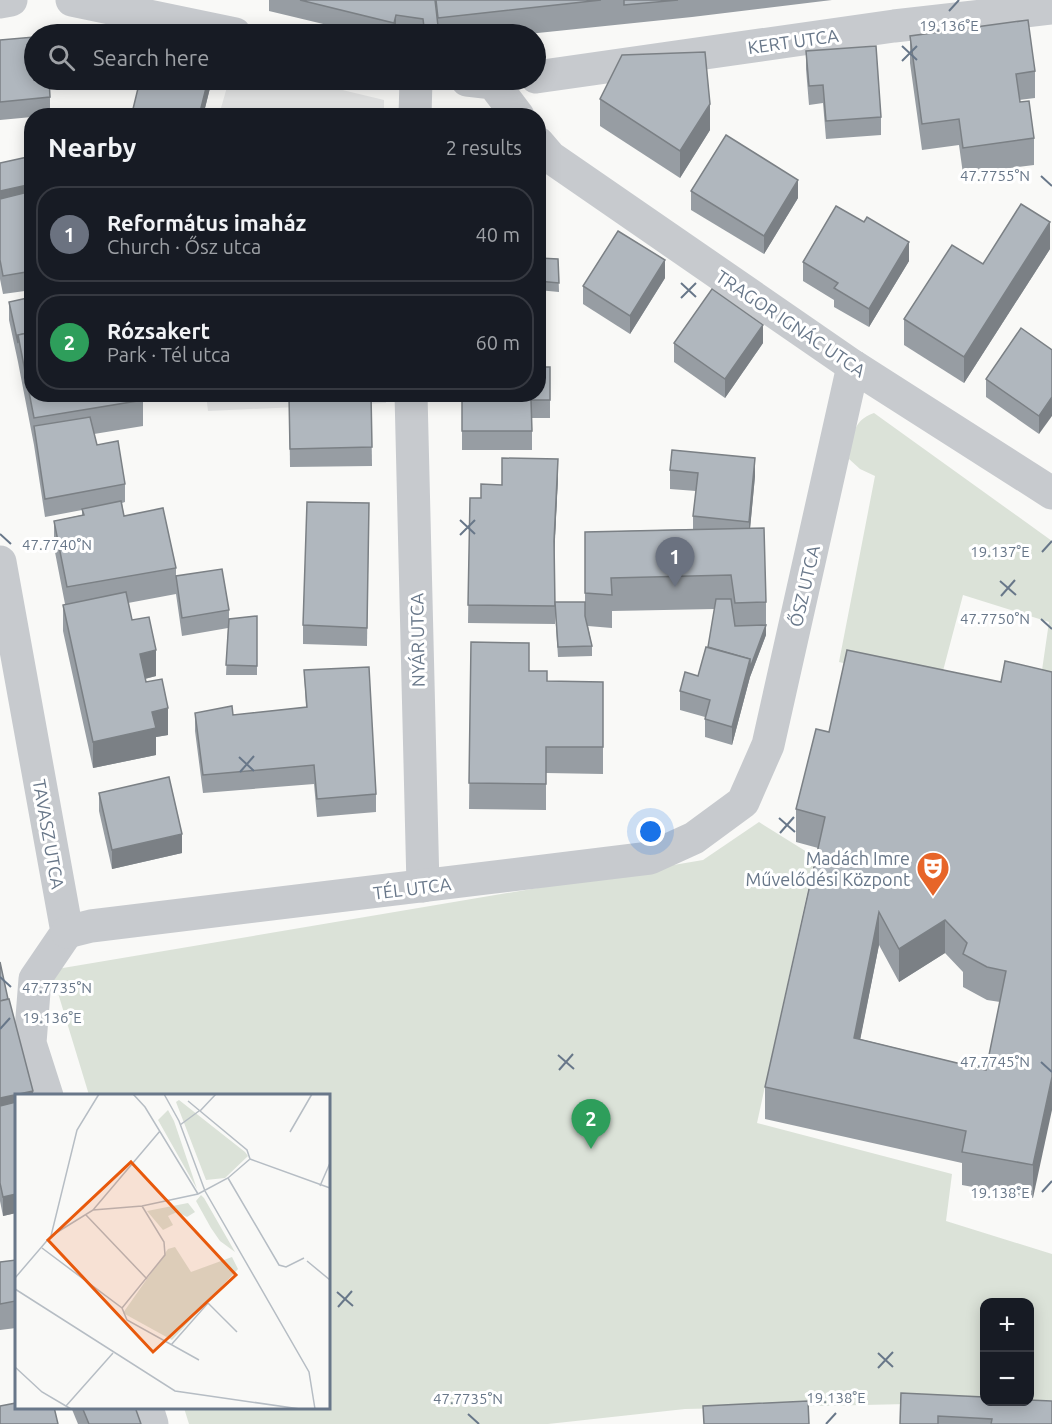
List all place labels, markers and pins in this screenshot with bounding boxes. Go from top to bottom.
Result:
pin: 1 [656,538,694,587]
place label: Madách Imre Művelődési Központ [746,848,910,889]
theatre icon: Madách Imre Művelődési Központ [915,850,951,897]
pin: 2 [572,1100,610,1149]

